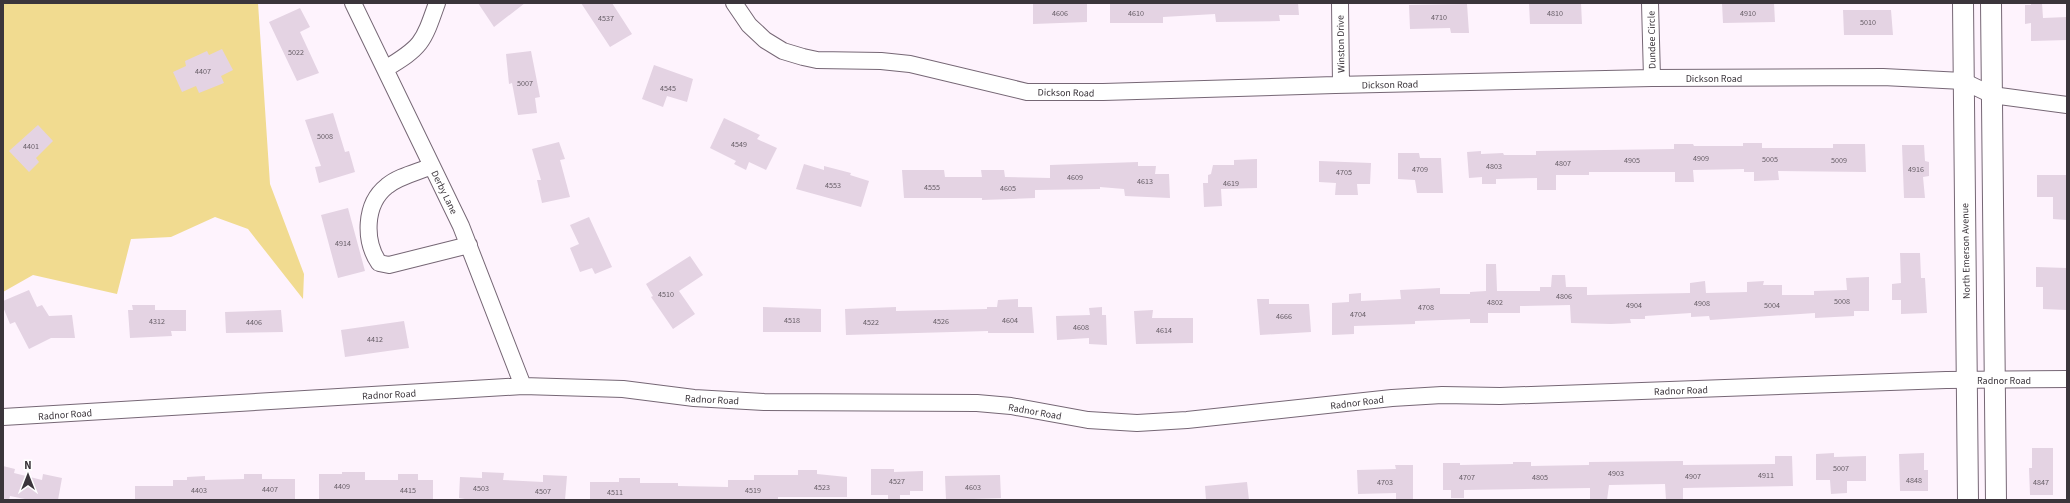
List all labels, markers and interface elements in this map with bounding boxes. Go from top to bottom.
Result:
house number: 4606 [1052,8,1068,19]
house number: 4610 [1128,8,1144,19]
house number: 4810 [1547,8,1563,19]
house number: 4910 [1740,8,1756,19]
street label: Dundee Circle [1644,11,1660,69]
house number: 4710 [1431,12,1447,23]
house number: 4537 [598,13,614,24]
street label: Winston Drive [1333,15,1349,73]
house number: 5010 [1860,17,1876,28]
house number: 5022 [288,47,304,58]
house number: 4407 [195,66,211,77]
street label: Dickson Road [1686,72,1742,86]
house number: 5007 [517,78,533,89]
street label: Dickson Road [1362,78,1418,92]
house number: 4545 [660,83,676,94]
street label: Dickson Road [1038,86,1094,100]
house number: 5008 [317,131,333,142]
house number: 4549 [731,139,747,150]
house number: 4401 [23,141,39,152]
house number: 4909 [1693,153,1709,164]
house number: 5005 [1762,154,1778,165]
house number: 4905 [1624,155,1640,166]
house number: 5009 [1831,155,1847,166]
house number: 4807 [1555,158,1571,169]
house number: 4803 [1486,161,1502,172]
house number: 4709 [1412,164,1428,175]
house number: 4916 [1908,164,1924,175]
house number: 4705 [1336,167,1352,178]
street label: Derby Lane [427,168,461,217]
house number: 4609 [1067,172,1083,183]
house number: 4613 [1137,176,1153,187]
house number: 4619 [1223,178,1239,189]
house number: 4553 [825,180,841,191]
house number: 4555 [924,182,940,193]
house number: 4605 [1000,183,1016,194]
street label: North Emerson Avenue [1958,203,1974,299]
house number: 4914 [335,238,351,249]
house number: 4510 [658,289,674,300]
house number: 4806 [1556,291,1572,302]
house number: 5008 [1834,296,1850,307]
house number: 4802 [1487,297,1503,308]
house number: 4908 [1694,298,1710,309]
house number: 4904 [1626,300,1642,311]
house number: 5004 [1764,300,1780,311]
house number: 4708 [1418,302,1434,313]
house number: 4704 [1350,309,1366,320]
house number: 4666 [1276,311,1292,322]
house number: 4518 [784,315,800,326]
house number: 4604 [1002,315,1018,326]
house number: 4312 [149,316,165,327]
house number: 4526 [933,316,949,327]
house number: 4406 [246,317,262,328]
house number: 4522 [863,317,879,328]
house number: 4608 [1073,322,1089,333]
house number: 4614 [1156,325,1172,336]
house number: 4412 [367,334,383,345]
street label: Radnor Road [1977,374,2031,388]
street label: Radnor Road [1654,383,1708,399]
street label: Radnor Road [362,387,416,403]
street label: Radnor Road [685,392,739,408]
street label: Radnor Road [1329,393,1385,413]
street label: Radnor Road [1007,400,1063,424]
street label: Radnor Road [38,406,93,424]
north arrow [8,455,48,495]
text: N [24,458,32,473]
house number: 5007 [1833,463,1849,474]
house number: 4903 [1608,468,1624,479]
house number: 4911 [1758,470,1774,481]
house number: 4907 [1685,471,1701,482]
house number: 4707 [1459,472,1475,483]
house number: 4805 [1532,472,1548,483]
house number: 4848 [1906,475,1922,486]
house number: 4527 [889,476,905,487]
house number: 4703 [1377,477,1393,488]
house number: 4847 [2033,477,2049,488]
house number: 4409 [334,481,350,492]
house number: 4523 [814,482,830,493]
house number: 4603 [965,482,981,493]
house number: 4503 [473,483,489,494]
house number: 4407 [262,484,278,495]
house number: 4403 [191,485,207,496]
house number: 4415 [400,485,416,496]
house number: 4519 [745,485,761,496]
house number: 4507 [535,486,551,497]
house number: 4511 [607,487,623,498]

